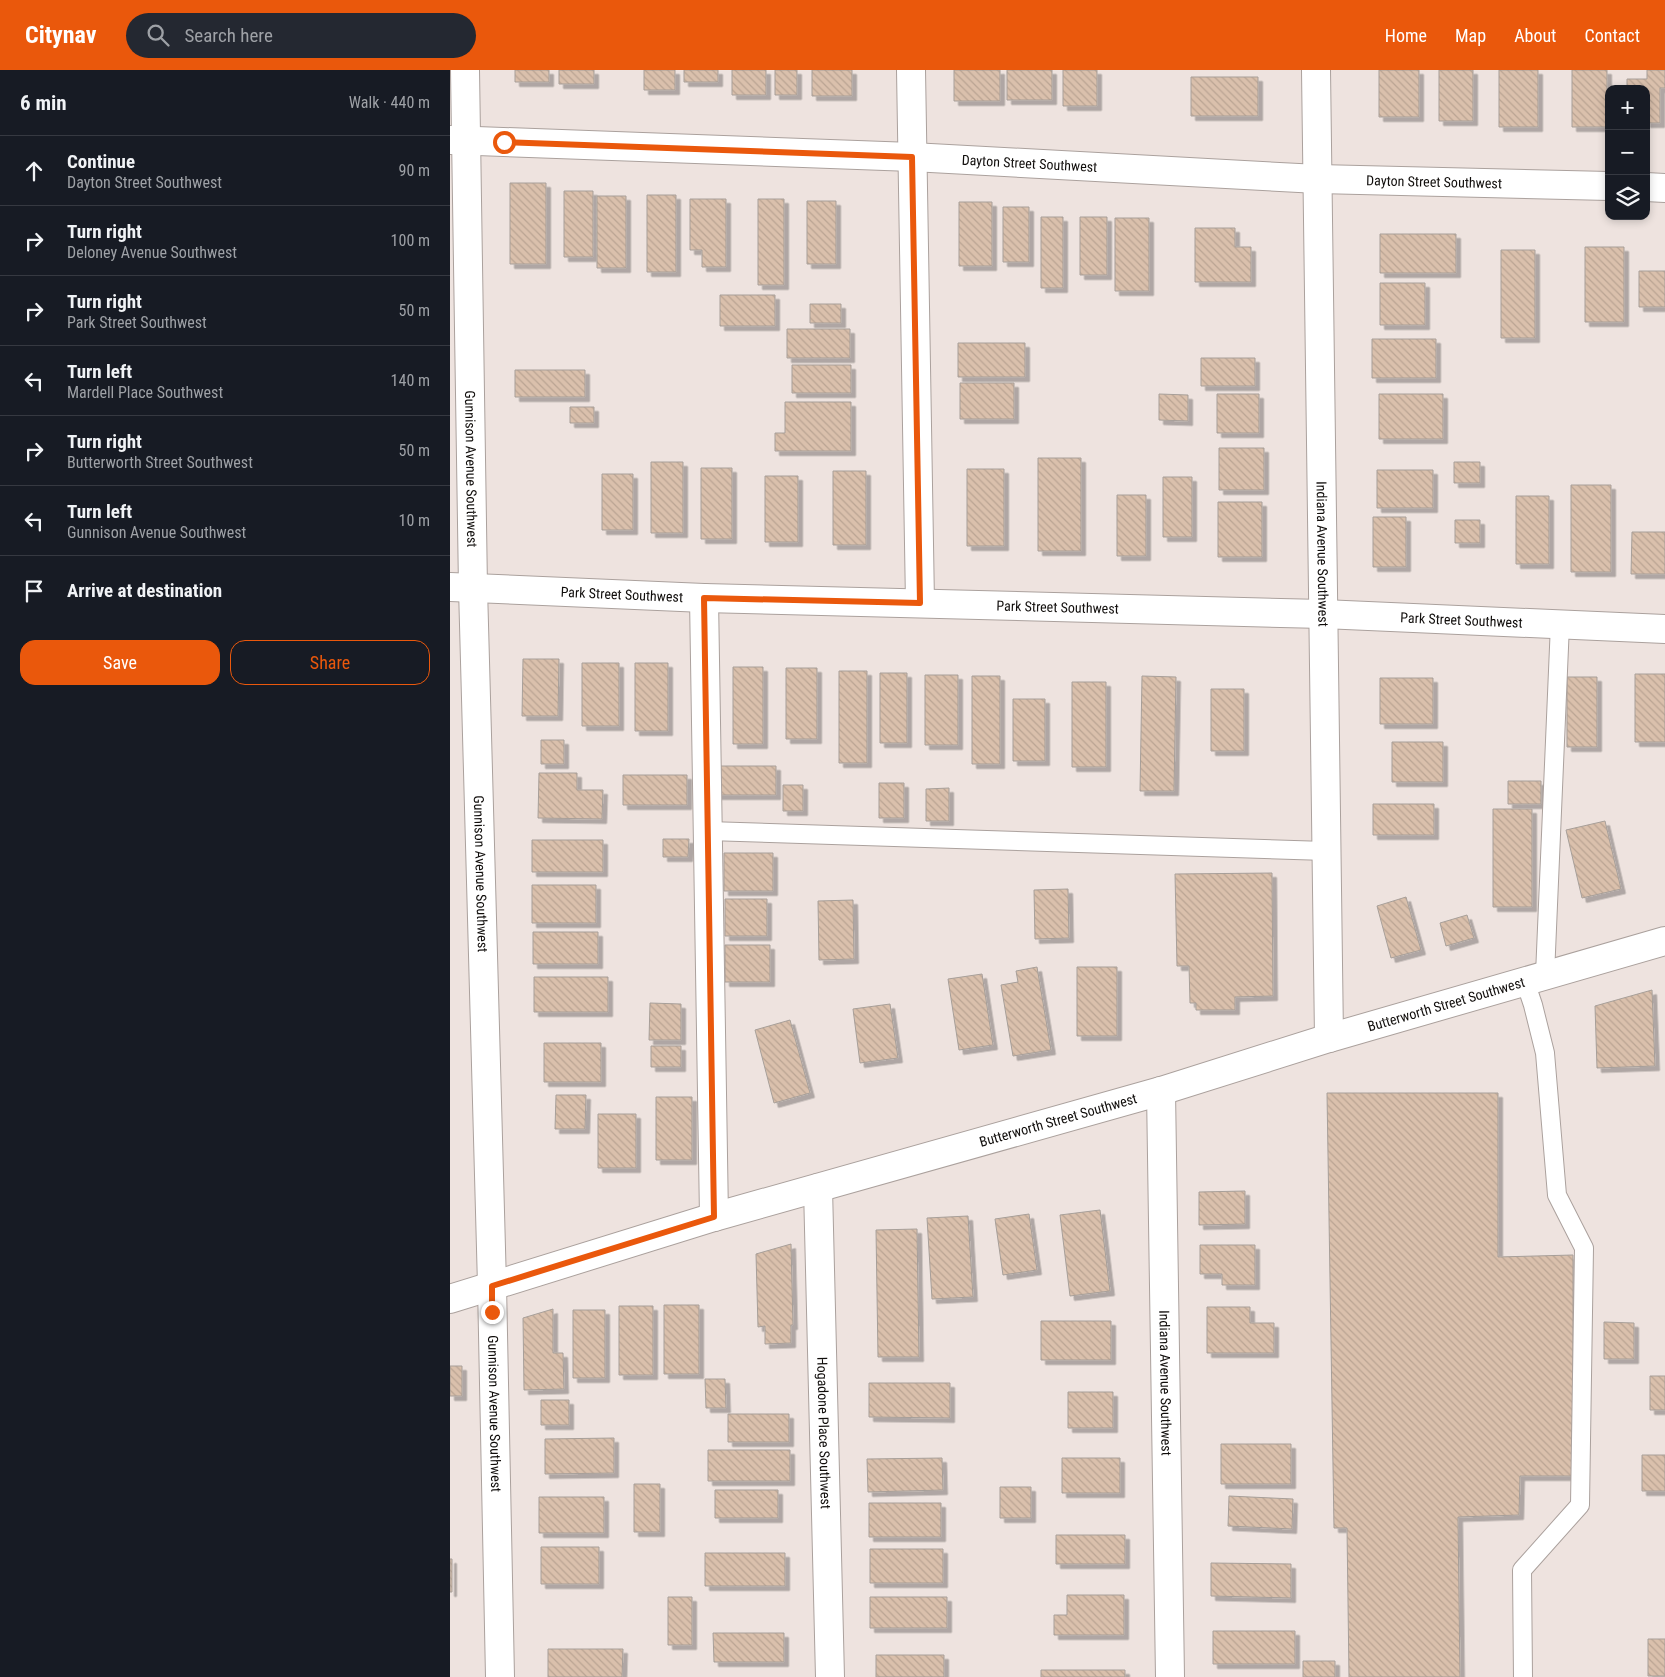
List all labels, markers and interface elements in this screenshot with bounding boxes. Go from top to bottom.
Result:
search box [126,13,476,58]
text: Citynav [25,21,96,49]
icon: search [144,21,172,49]
text: Search here [184,24,273,47]
text: Home [1385,25,1427,46]
text: Map [1455,25,1486,46]
text: About [1514,25,1556,46]
text: Contact [1584,25,1640,46]
map controls [1605,85,1650,220]
button: + [1605,85,1650,130]
text: 6 min [20,91,67,115]
text: Walk · 440 m [349,93,430,112]
button: − [1605,130,1650,175]
route start [493,131,516,154]
text: Continue [67,150,135,173]
street label: Dayton Street Southwest [961,152,1098,175]
icon: ahead [20,157,48,185]
text: 90 m [398,161,430,180]
street label: Dayton Street Southwest [1366,172,1502,191]
text: Dayton Street Southwest [67,173,222,192]
button: layers [1605,175,1650,220]
text: Turn right [67,220,142,243]
icon: right [20,227,48,255]
text: 100 m [391,231,430,250]
text: Deloney Avenue Southwest [67,243,237,262]
text: Turn right [67,290,142,313]
icon: right [20,297,48,325]
text: 50 m [398,301,430,320]
text: Park Street Southwest [67,313,207,332]
text: Turn left [67,360,132,383]
icon: left [20,367,48,395]
text: 140 m [391,371,430,390]
text: Mardell Place Southwest [67,383,223,402]
street label: Gunnison Avenue Southwest [462,390,480,548]
text: Turn right [67,430,142,453]
icon: right [20,437,48,465]
text: 50 m [398,441,430,460]
text: Butterworth Street Southwest [67,453,253,472]
street label: Indiana Avenue Southwest [1314,481,1331,627]
text: Turn left [67,500,132,523]
icon: left [20,507,48,535]
text: 10 m [398,511,430,530]
text: Gunnison Avenue Southwest [67,523,246,542]
icon: arrive [20,577,48,605]
text: Arrive at destination [67,579,222,602]
street label: Park Street Southwest [560,584,683,605]
street label: Park Street Southwest [996,598,1119,617]
street label: Park Street Southwest [1400,609,1523,631]
button: Save [20,640,220,685]
button: Share [230,640,430,685]
street label: Gunnison Avenue Southwest [471,795,491,953]
street label: Butterworth Street Southwest [1366,974,1527,1034]
street label: Butterworth Street Southwest [978,1090,1139,1150]
route end [481,1301,504,1324]
street label: Indiana Avenue Southwest [1156,1310,1175,1456]
street label: Gunnison Avenue Southwest [485,1335,504,1492]
street label: Hogadone Place Southwest [814,1357,834,1509]

